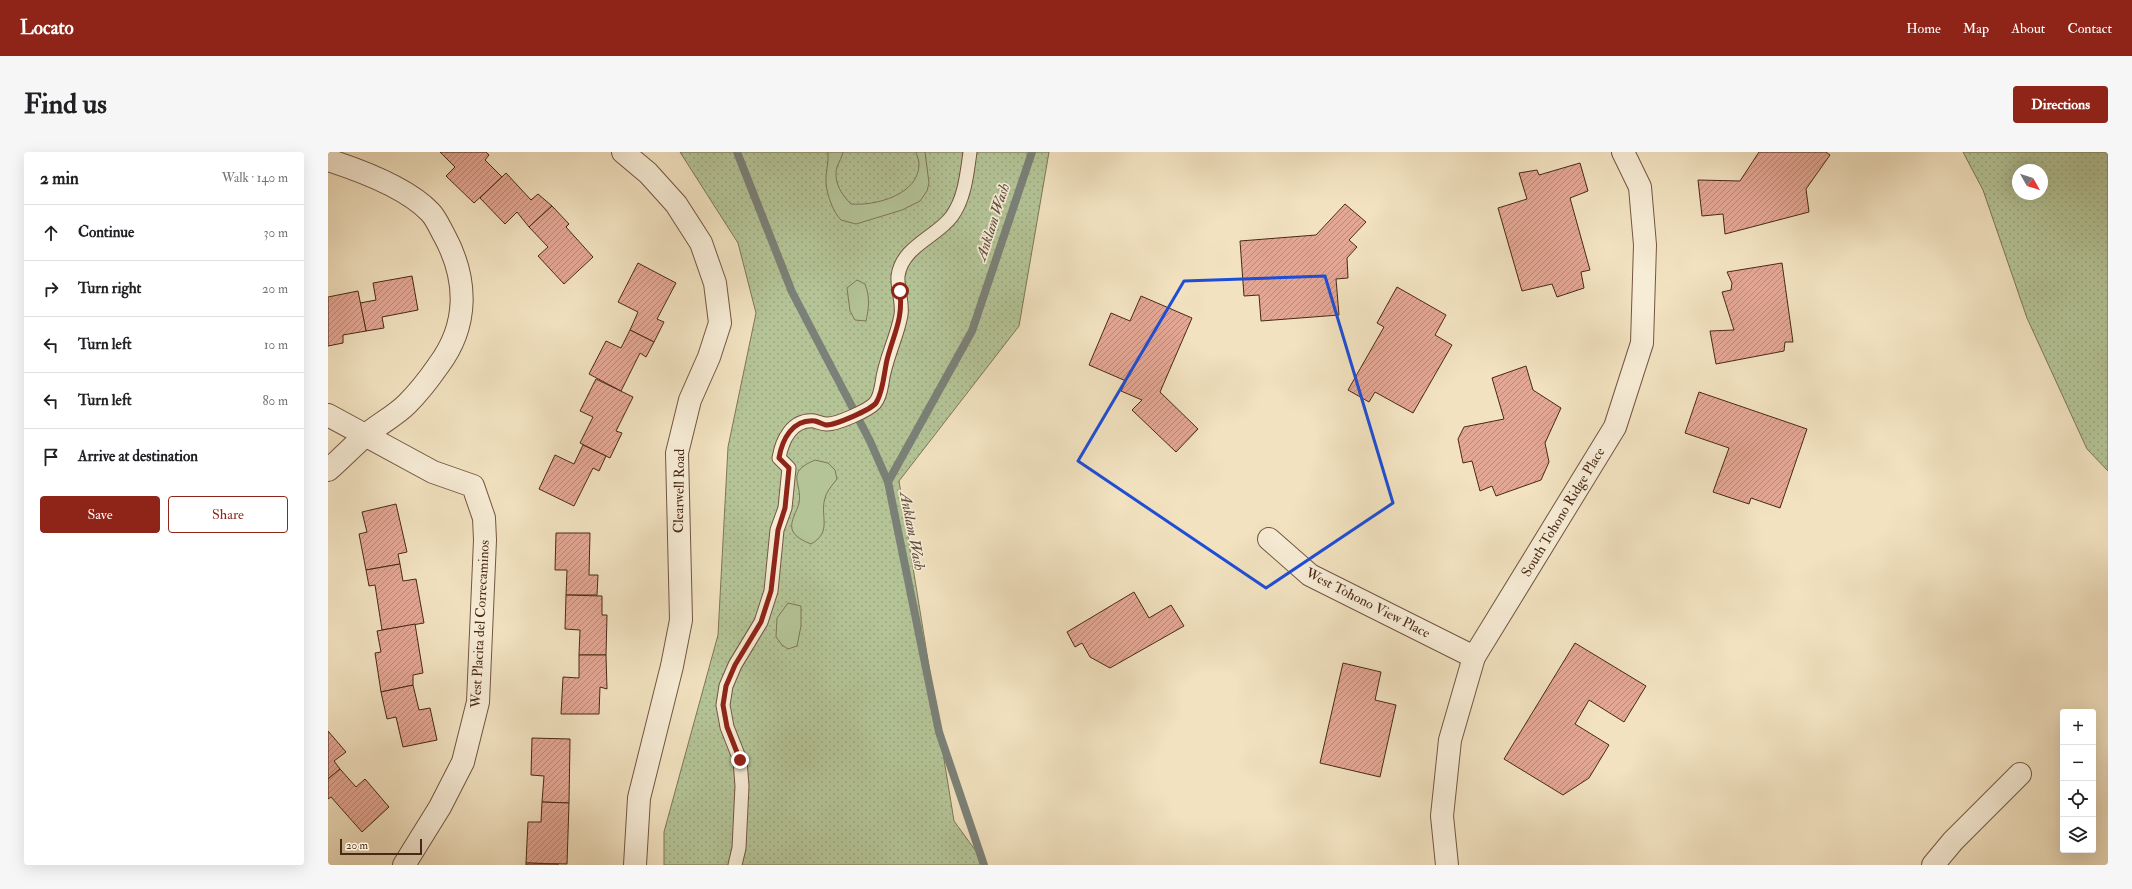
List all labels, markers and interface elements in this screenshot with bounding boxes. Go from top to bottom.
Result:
text: Locato [20,16,74,40]
text: Home [1906,20,1941,37]
text: Map [1963,20,1989,37]
text: About [2011,20,2045,37]
text: Contact [2067,20,2112,37]
button: Directions [2013,86,2108,123]
text: Find us [24,87,107,122]
north arrow [2012,164,2048,200]
text: 2 min [40,168,79,189]
text: Walk · 140 m [222,170,288,186]
water label: Anklam Wash [971,181,1014,265]
icon: ahead [40,222,62,244]
text: Continue [78,223,134,242]
text: 30 m [264,225,288,241]
icon: right [40,278,62,300]
text: Turn right [78,279,141,298]
text: 20 m [262,281,288,297]
route start [891,282,909,300]
icon: left [40,334,62,356]
text: Turn left [78,335,132,354]
text: 10 m [264,337,288,353]
icon: left [40,390,62,412]
text: Turn left [78,391,132,410]
text: 80 m [262,393,288,409]
street label: South Tohono Ridge Place [1518,444,1608,580]
icon: arrive [40,446,62,468]
text: Arrive at destination [78,447,198,466]
street label: Clearwell Road [670,449,688,533]
water label: Anklam Wash [895,488,929,572]
button: Save [40,496,160,533]
button: Share [168,496,288,533]
street label: West Placita del Correcaminos [467,539,493,710]
street label: West Tohono View Place [1302,564,1433,642]
map controls [2060,709,2096,853]
button: + [2060,709,2096,745]
button: − [2060,745,2096,781]
route end [731,751,749,769]
button: locate [2060,781,2096,817]
button: layers [2060,817,2096,853]
scale bar [340,837,422,856]
text: 20 m [346,839,368,852]

